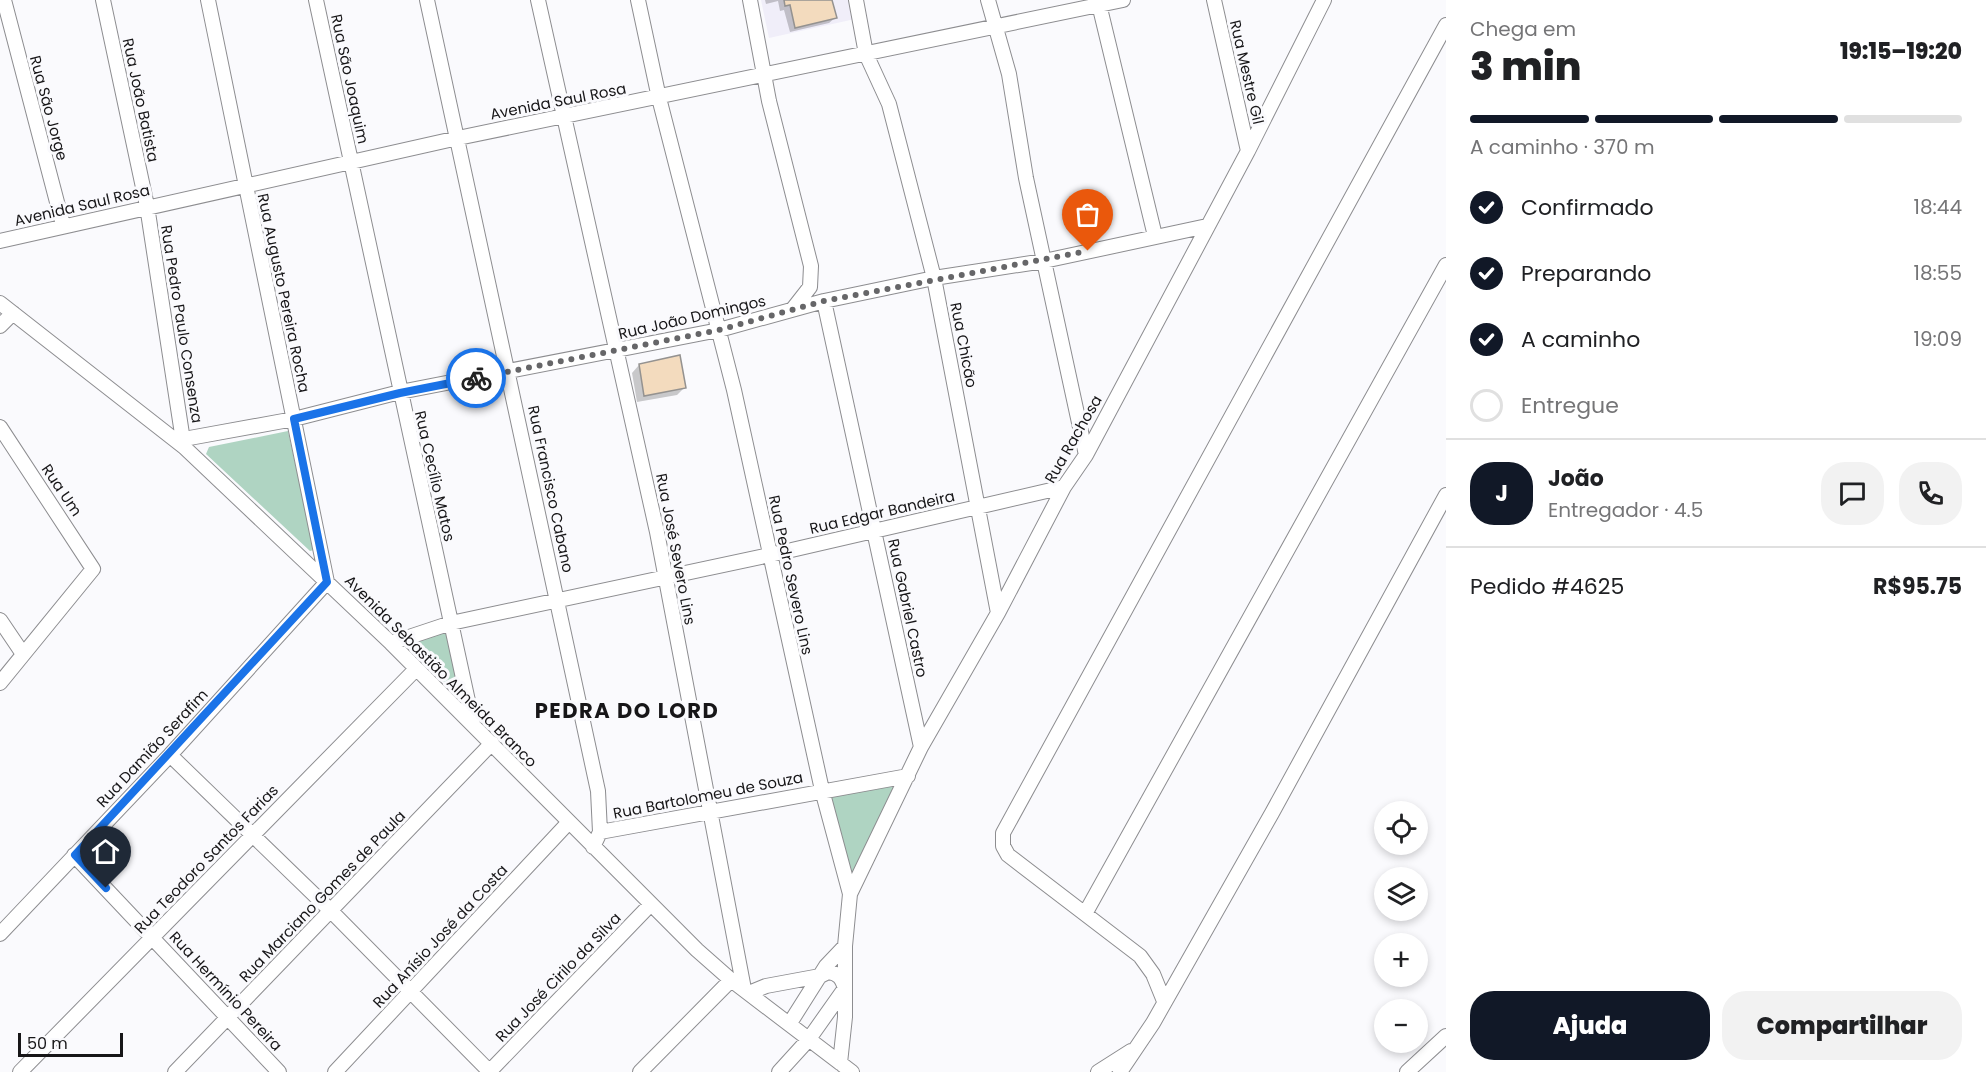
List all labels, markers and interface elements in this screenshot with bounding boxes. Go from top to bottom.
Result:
street label: Rua São Joaquim [326,12,374,146]
text: Chega em [1470,15,1576,43]
street label: Rua Mestre Gil [1225,18,1269,126]
street label: Rua João Batista [118,36,164,164]
text: 19:15–19:20 [1840,36,1962,67]
text: 3 min [1470,39,1582,94]
street label: Rua São Jorge [25,53,73,163]
street label: Avenida Saul Rosa [488,77,628,125]
text: A caminho · 370 m [1470,133,1655,161]
street label: Avenida Saul Rosa [12,179,152,231]
pin [1062,189,1113,251]
street label: Rua Augusto Pereira Rocha [253,191,315,395]
icon: check [1470,191,1503,224]
text: Confirmado [1521,192,1654,223]
text: 18:44 [1914,193,1962,221]
icon: bag [1071,198,1104,231]
street label: Rua Pedro Paulo Consenza [156,223,208,425]
icon: check [1470,257,1503,290]
text: Preparando [1521,258,1651,289]
text: 18:55 [1914,259,1962,287]
street label: Rua João Domingos [616,290,768,344]
street label: Rua Chicão [945,300,983,390]
icon: check [1470,323,1503,356]
text: A caminho [1521,324,1640,355]
text: 19:09 [1914,325,1962,353]
courier [446,348,506,408]
icon: bike [460,362,493,395]
text: Entregue [1521,390,1619,421]
street label: Rua Rachosa [1039,391,1107,487]
street label: Rua Francisco Cabano [523,404,579,574]
street label: Rua Cecílio Matos [410,409,460,544]
street label: Rua Um [37,460,87,520]
button: chat [1821,462,1884,525]
button: phone [1899,462,1962,525]
text: João [1548,463,1604,494]
street label: Rua José Severo Lins [651,471,701,627]
text: J [1495,478,1508,509]
street label: Rua Edgar Bandeira [807,485,957,539]
street label: Rua Pedro Severo Lins [764,493,818,657]
text: Entregador · 4.5 [1548,496,1703,524]
street label: Rua Gabriel Castro [883,537,933,679]
street label: Avenida Sebastião Almeida Branco [340,570,542,772]
text: Pedido #4625 [1470,571,1624,602]
text: R$95.75 [1873,571,1962,602]
street label: Rua Damião Serafim [92,684,212,812]
district label: PEDRA DO LORD [535,696,719,725]
street label: Rua Bartolomeu de Souza [611,766,805,824]
street label: Rua Teodoro Santos Farias [129,780,283,938]
map controls [1374,801,1428,1053]
button: locate [1374,801,1428,855]
street label: Rua Marciano Gomes de Paula [234,806,410,986]
pin [80,826,131,888]
icon: home [89,835,122,868]
street label: Rua Anísio José da Costa [368,860,512,1012]
button: layers [1374,867,1428,921]
street label: Rua José Cirilo da Silva [491,908,625,1046]
street label: Rua Hermínio Pereira [165,927,287,1055]
button: + [1374,933,1428,987]
button: Ajuda [1470,991,1710,1060]
button: Compartilhar [1722,991,1962,1060]
button: − [1374,999,1428,1053]
scale bar [18,1030,123,1058]
text: 50 m [27,1032,68,1055]

